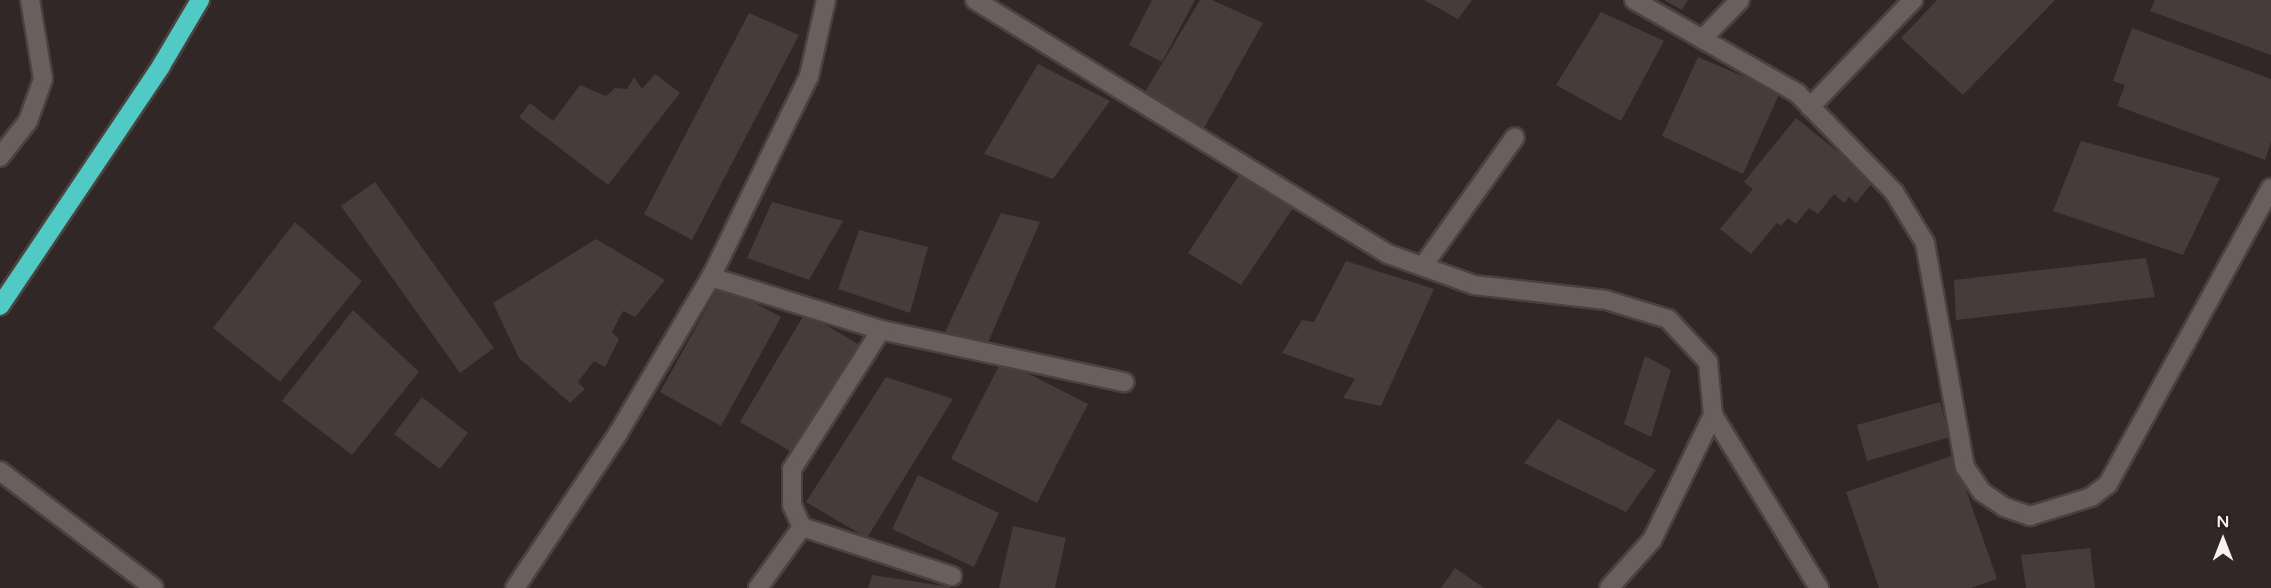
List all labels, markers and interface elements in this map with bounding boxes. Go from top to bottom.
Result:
north arrow [2193,510,2253,570]
text: N [2217,512,2229,532]

